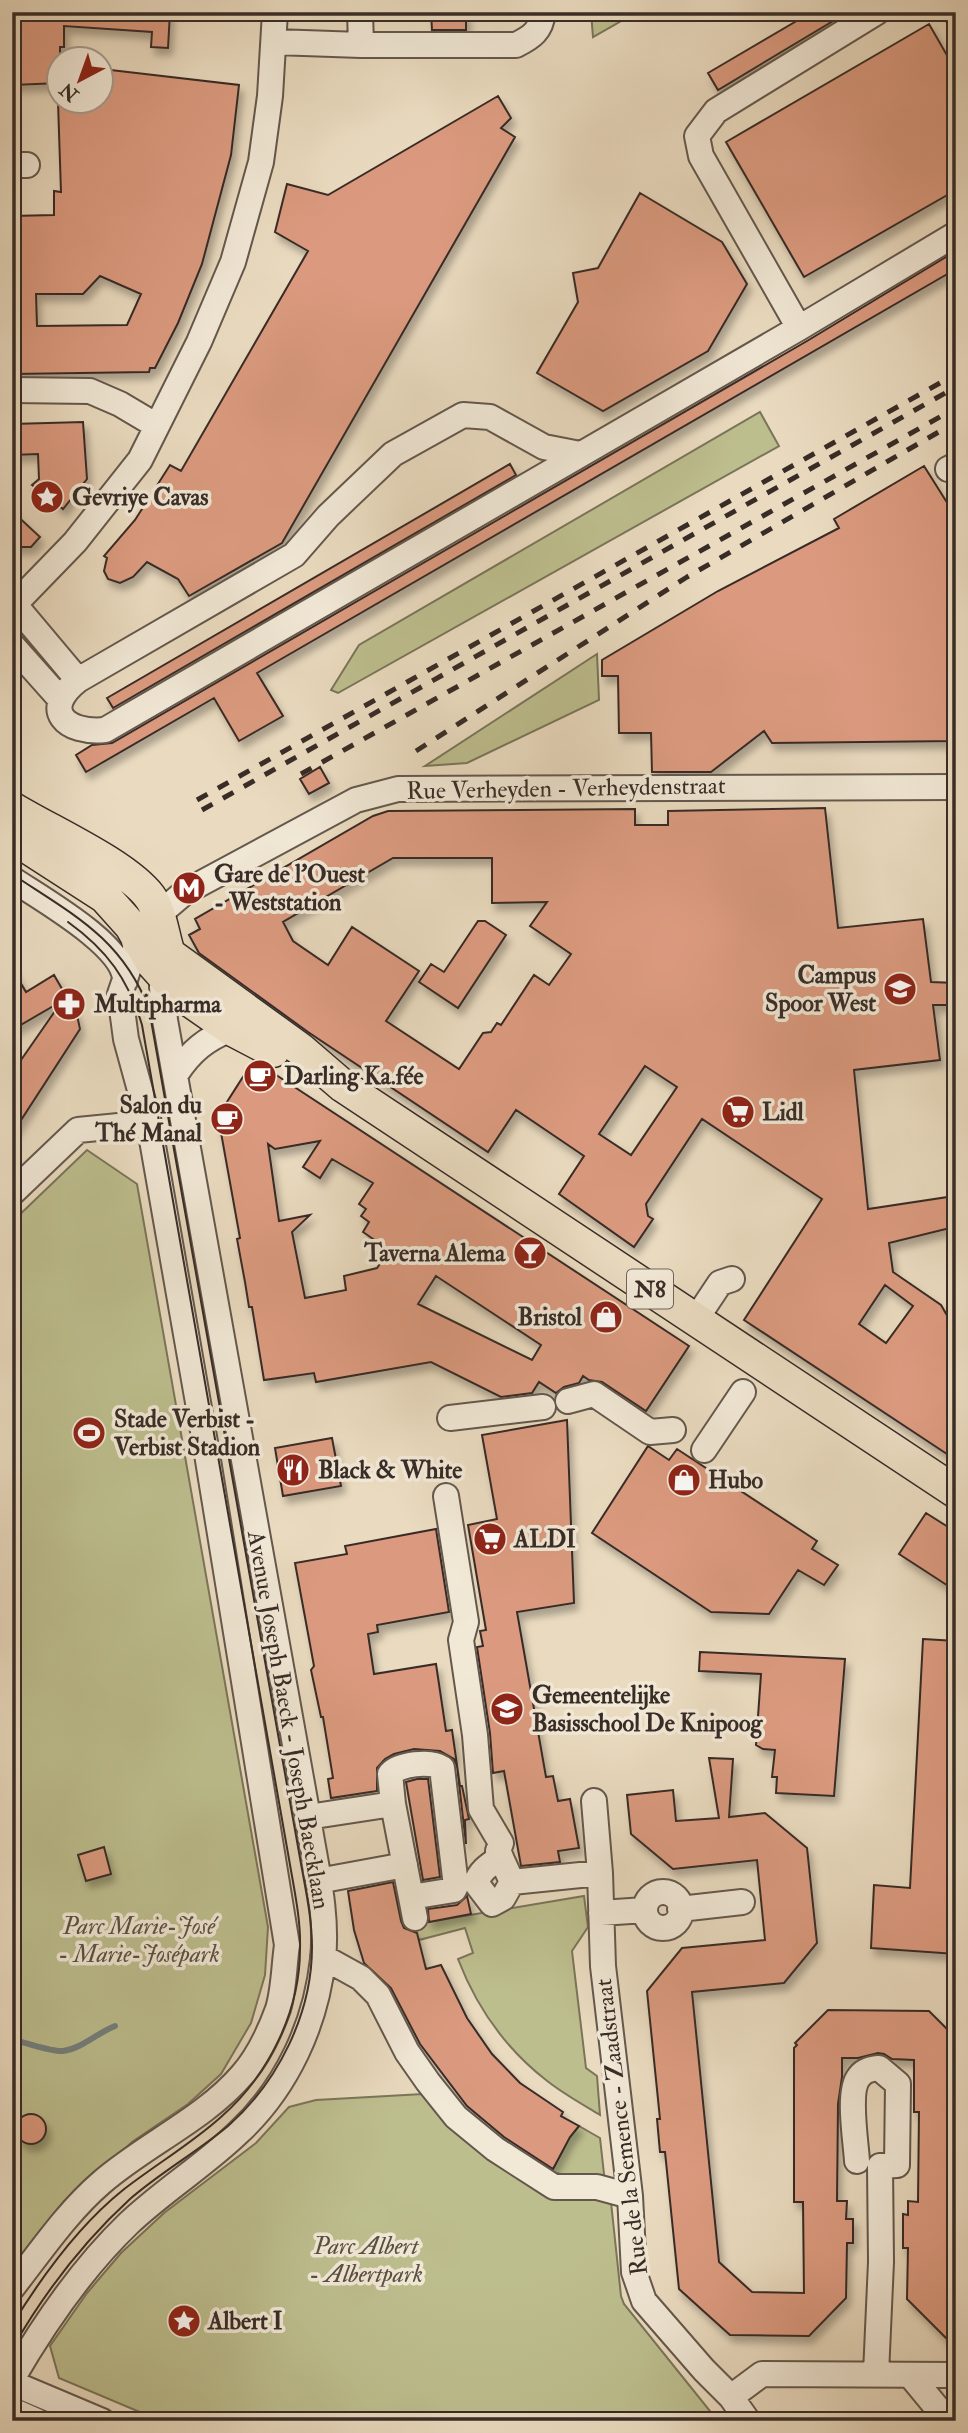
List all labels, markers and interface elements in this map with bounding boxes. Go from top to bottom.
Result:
north arrow [46,46,116,116]
text: N [54,77,85,107]
place icon: Gevriye Cavas [28,478,66,516]
place label: Gevriye Cavas [72,482,209,513]
street label: Rue Verheyden - Verheydenstraat [406,770,726,807]
place label: Gare de l'Ouest - Weststation [214,859,365,918]
metro station icon: Gare de l'Ouest - Weststation [170,869,208,907]
place label: Campus Spoor West [765,960,876,1019]
school or university icon: Campus Spoor West [881,970,919,1008]
pharmacy icon: Multipharma [50,985,88,1023]
place label: Multipharma [93,989,222,1020]
cafe icon: Darling Ka.fée [241,1057,279,1095]
place label: Darling Ka.fée [284,1061,423,1092]
place label: Salon du Thé Manal [94,1090,203,1149]
supermarket icon: Lidl [719,1093,757,1131]
place label: Lidl [762,1097,804,1128]
cafe icon: Salon du Thé Manal [208,1100,246,1138]
bar icon: Taverna Alema [511,1234,549,1272]
place label: Taverna Alema [363,1238,506,1269]
road number: N8 [627,1270,673,1308]
shop icon: Bristol [587,1298,625,1336]
place label: Bristol [518,1302,583,1333]
place label: Stade Verbist - Verbist Stadion [113,1404,261,1463]
sports icon: Stade Verbist - Verbist Stadion [70,1414,108,1452]
restaurant icon: Black & White [274,1451,312,1489]
place label: Black & White [318,1455,462,1486]
shop icon: Hubo [665,1461,703,1499]
place label: Hubo [708,1465,764,1496]
supermarket icon: ALDI [471,1520,509,1558]
place label: ALDI [513,1524,576,1555]
street label: Avenue Joseph Baeck - Joseph Baecklaan [240,1527,337,1912]
place label: Gemeentelijke Basisschool De Knipoog [532,1680,763,1739]
school or university icon: Gemeentelijke Basisschool De Knipoog [488,1690,526,1728]
park label: Parc Marie-José - Marie-Josépark [58,1911,220,1970]
street label: Rue de la Semence - Zaadstraat [588,1977,655,2277]
park label: Parc Albert - Albertpark [309,2231,423,2290]
place icon: Albert I [165,2302,203,2340]
place label: Albert I [207,2306,283,2337]

